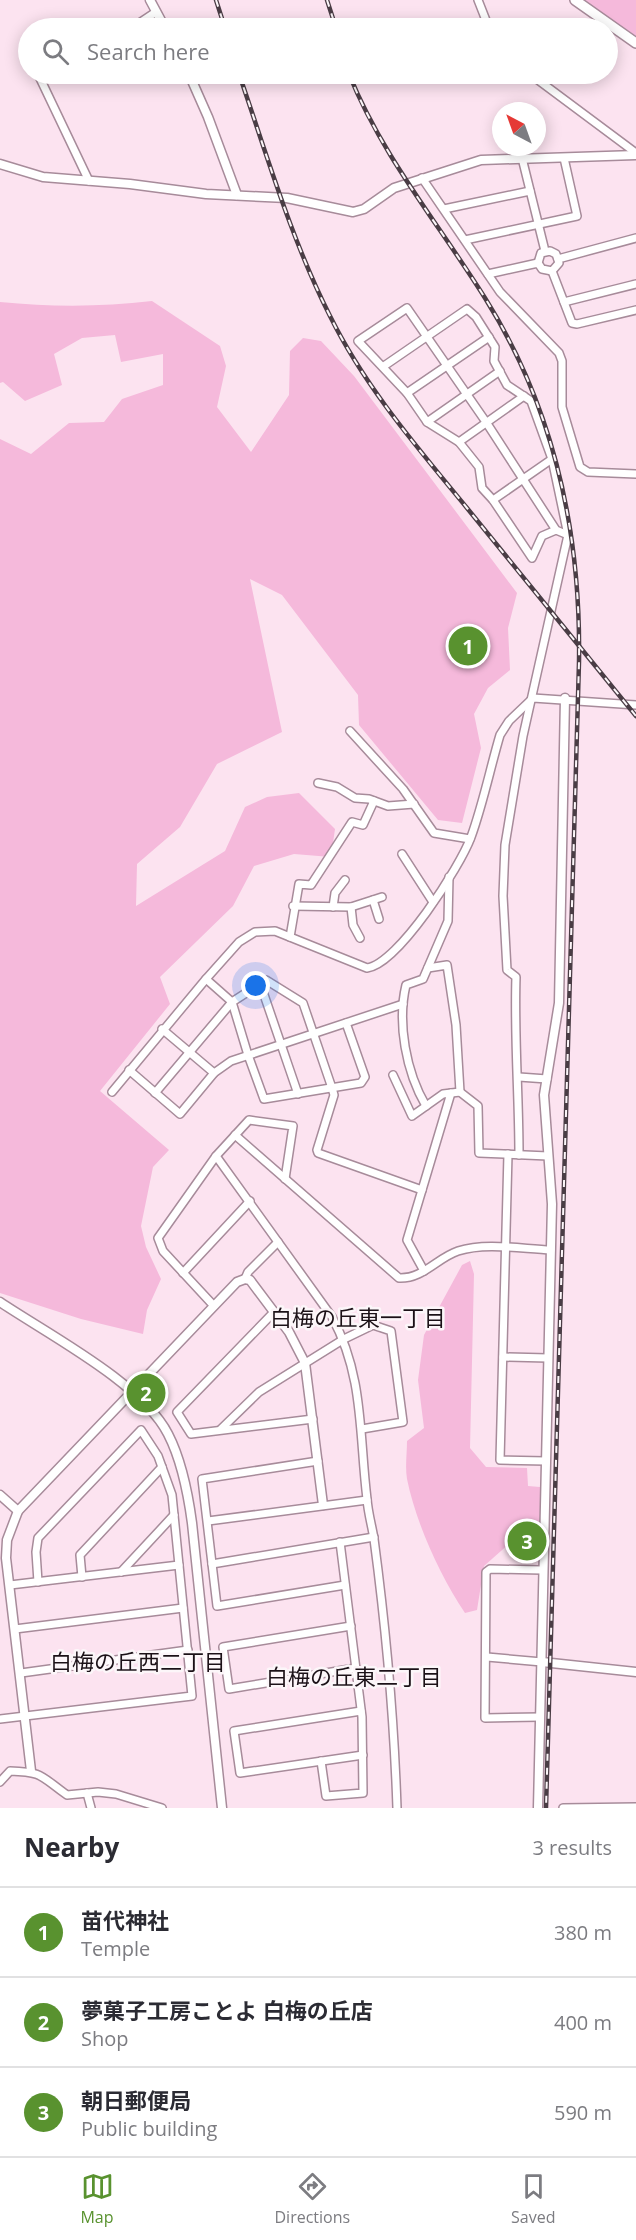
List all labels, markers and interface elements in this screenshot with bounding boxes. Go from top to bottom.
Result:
search box [18,18,618,84]
icon: search [39,35,72,68]
text: Search here [87,36,210,66]
north arrow [492,102,546,156]
pin: 1 [448,624,488,668]
your location [241,971,270,1000]
district label: 白梅の丘東一丁目 [270,1302,446,1332]
pin: 2 [126,1370,166,1416]
pin: 3 [508,1518,546,1564]
district label: 白梅の丘西二丁目 [50,1646,226,1676]
district label: 白梅の丘東二丁目 [266,1661,442,1691]
text: Nearby [24,1829,119,1865]
text: 3 results [532,1834,612,1861]
text: 苗代神社 [81,1905,169,1935]
text: 1 [38,1919,49,1946]
text: 380 m [554,1919,612,1946]
text: Temple [81,1935,150,1962]
text: 夢菓子工房ことよ 白梅の丘店 [81,1995,373,2025]
text: 2 [38,2009,49,2036]
text: 400 m [554,2009,612,2036]
text: Shop [81,2025,129,2052]
text: 朝日郵便局 [81,2085,191,2115]
text: 3 [38,2099,49,2126]
text: 590 m [554,2099,612,2126]
text: Public building [81,2115,217,2142]
tab: Map [80,2170,114,2228]
tab: Directions [274,2170,350,2228]
tab: Saved [511,2170,556,2228]

